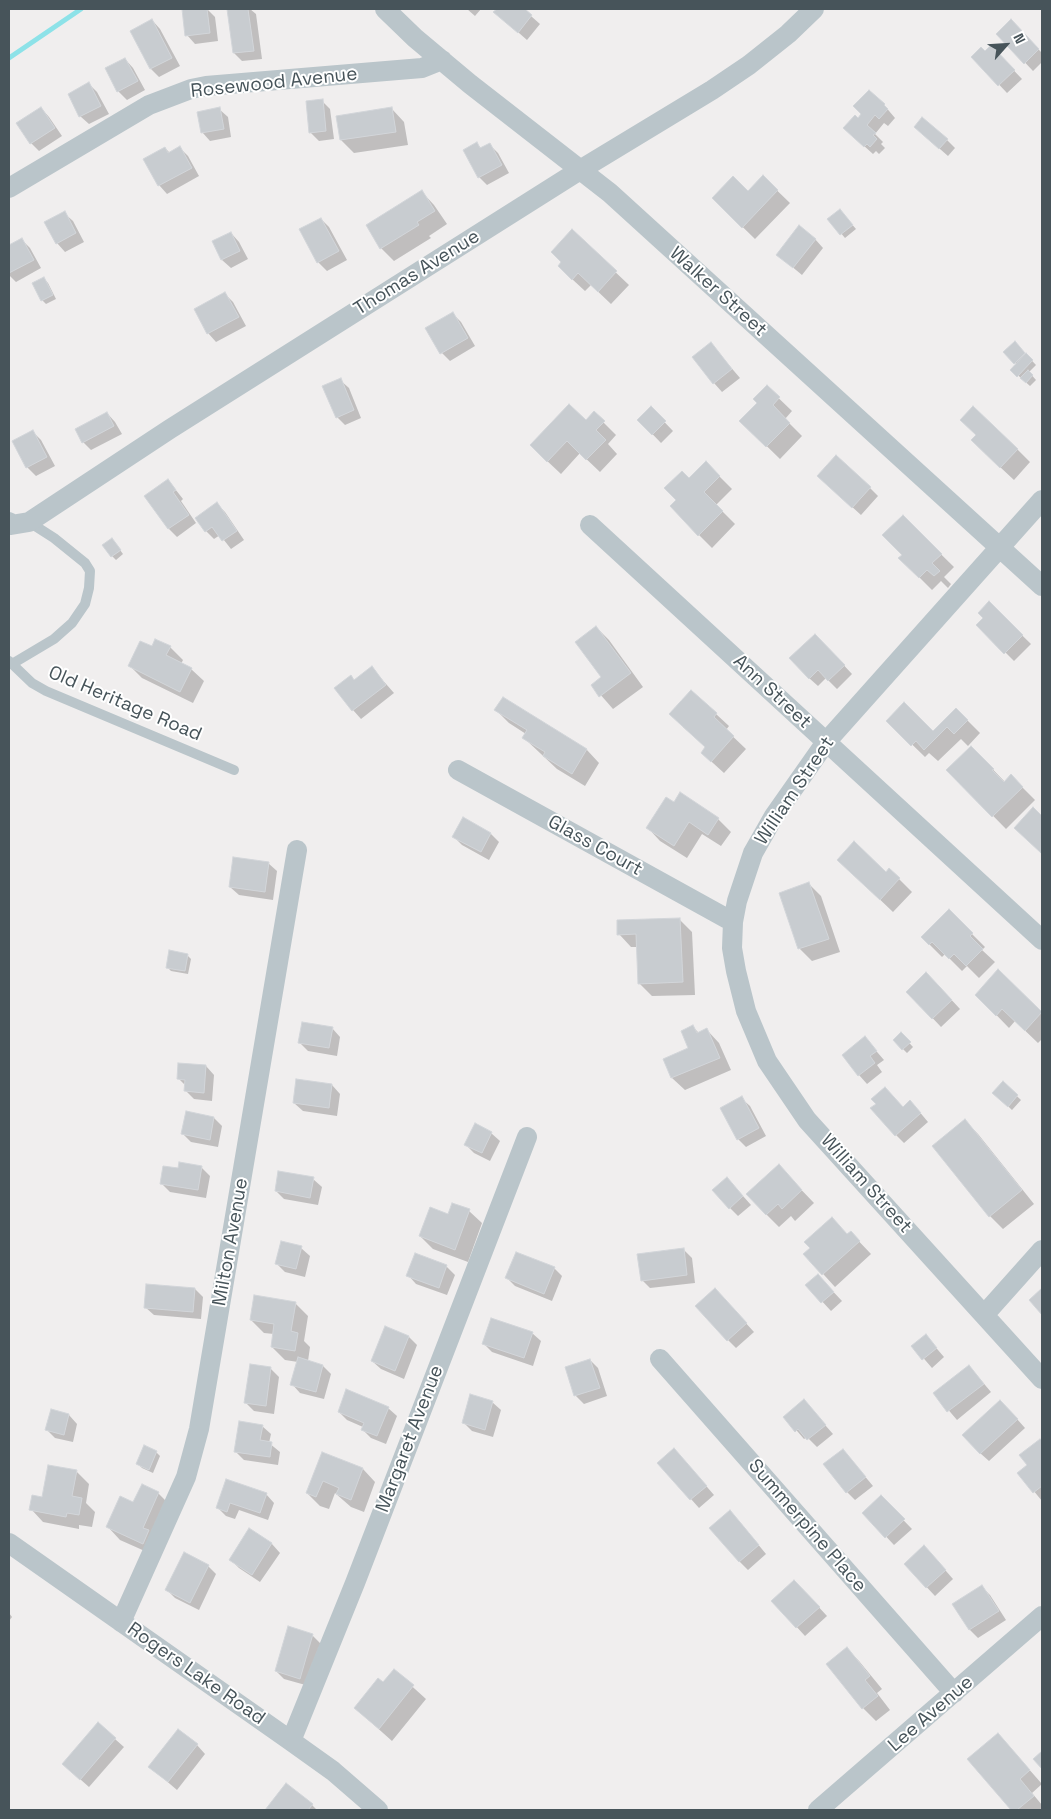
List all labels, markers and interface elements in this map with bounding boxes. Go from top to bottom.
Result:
north arrow [981,20,1031,70]
text: N [1009,30,1030,47]
street label: Rosewood Avenue [189,63,359,103]
street label: Thomas Avenue [350,225,484,321]
street label: Walker Street [665,242,771,342]
street label: Ann Street [728,650,816,734]
street label: Old Heritage Road [45,661,205,747]
street label: William Street [750,733,840,849]
street label: Glass Court [544,811,646,881]
street label: William Street [816,1130,916,1238]
street label: Milton Avenue [209,1176,253,1308]
street label: Margaret Avenue [371,1362,449,1516]
street label: Summerpine Place [743,1455,871,1597]
street label: Rogers Lake Road [123,1618,269,1730]
street label: Lee Avenue [884,1671,978,1757]

